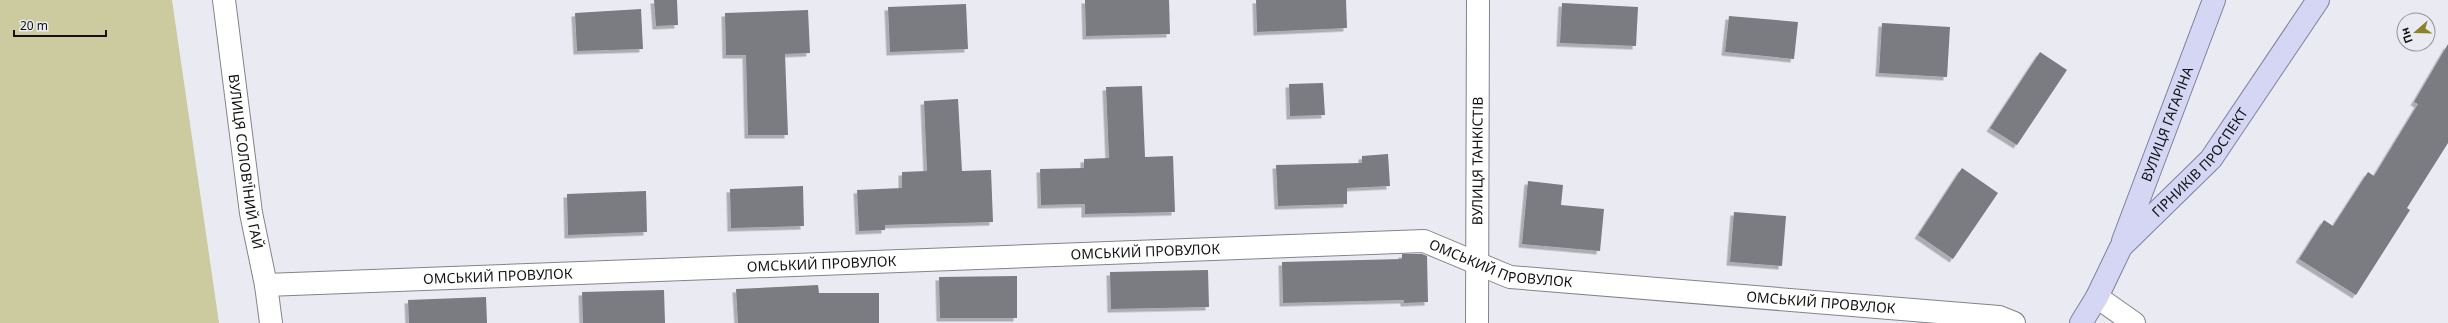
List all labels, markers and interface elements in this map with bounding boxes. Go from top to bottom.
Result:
scale bar [14,12,106,38]
north arrow [2396,12,2436,52]
text: 20 m [20,17,48,34]
text: Пн [2396,26,2416,45]
street label: ВУЛИЦЯ ГАГАРІНА [2136,63,2197,184]
street label: ВУЛИЦЯ СОЛОВ'ЇНИЙ ГАЙ [224,73,268,251]
street label: ВУЛИЦЯ ТАНКІСТІВ [1467,97,1487,225]
street label: ГІРНИКІВ ПРОСПЕКТ [2147,104,2252,221]
street label: ОМСЬКИЙ ПРОВУЛОК [1426,234,1574,291]
street label: ОМСЬКИЙ ПРОВУЛОК [1070,239,1221,263]
street label: ОМСЬКИЙ ПРОВУЛОК [747,251,897,276]
street label: ОМСЬКИЙ ПРОВУЛОК [423,263,573,288]
street label: ОМСЬКИЙ ПРОВУЛОК [1746,286,1896,318]

